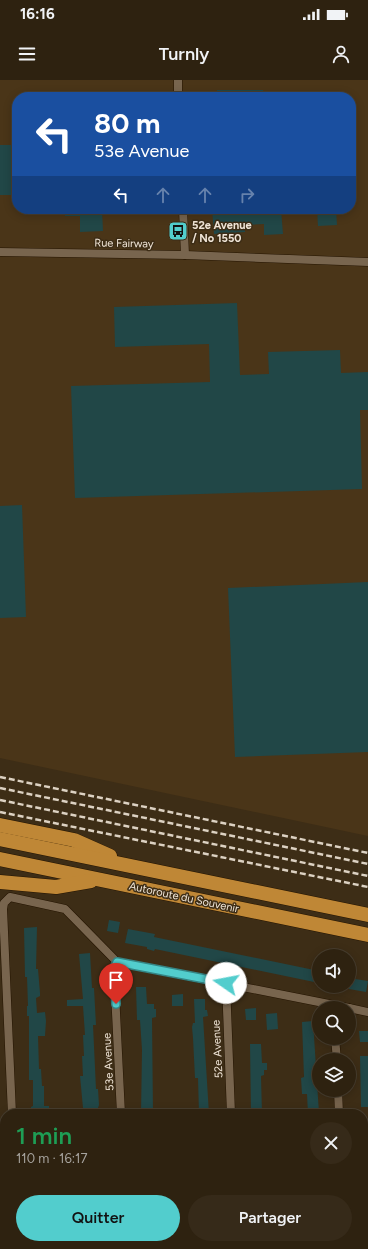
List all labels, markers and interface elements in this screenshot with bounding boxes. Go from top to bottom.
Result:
text: 16:16 [20,5,55,23]
icon: menu [16,43,38,65]
text: Turnly [159,43,209,65]
icon: person [330,43,352,65]
text: 80 m [94,106,160,140]
icon: left [28,108,80,160]
text: 53e Avenue [94,140,189,162]
icon: left [110,184,132,206]
icon: ahead [152,184,174,206]
icon: ahead [194,184,216,206]
icon: right [236,184,258,206]
place label: 52e Avenue / No 1550 [192,219,252,245]
bus stop icon: 52e Avenue / No 1550 [167,220,189,242]
street label: Rue Fairway [94,236,154,251]
street label: Autoroute du Souvenir [128,880,240,916]
map controls [312,949,356,1097]
button: sound [312,949,356,993]
position arrow [205,962,247,1004]
pin [99,963,133,1004]
icon: arrive [105,969,127,991]
button: search [312,1001,356,1045]
street label: 52e Avenue [209,1019,226,1078]
street label: 53e Avenue [100,1033,117,1091]
button: layers [312,1053,356,1097]
text: 1 min [16,1121,72,1150]
button: close [310,1122,352,1164]
text: 110 m · 16:17 [16,1151,87,1166]
button: Quitter [16,1195,180,1241]
button: Partager [188,1195,352,1241]

